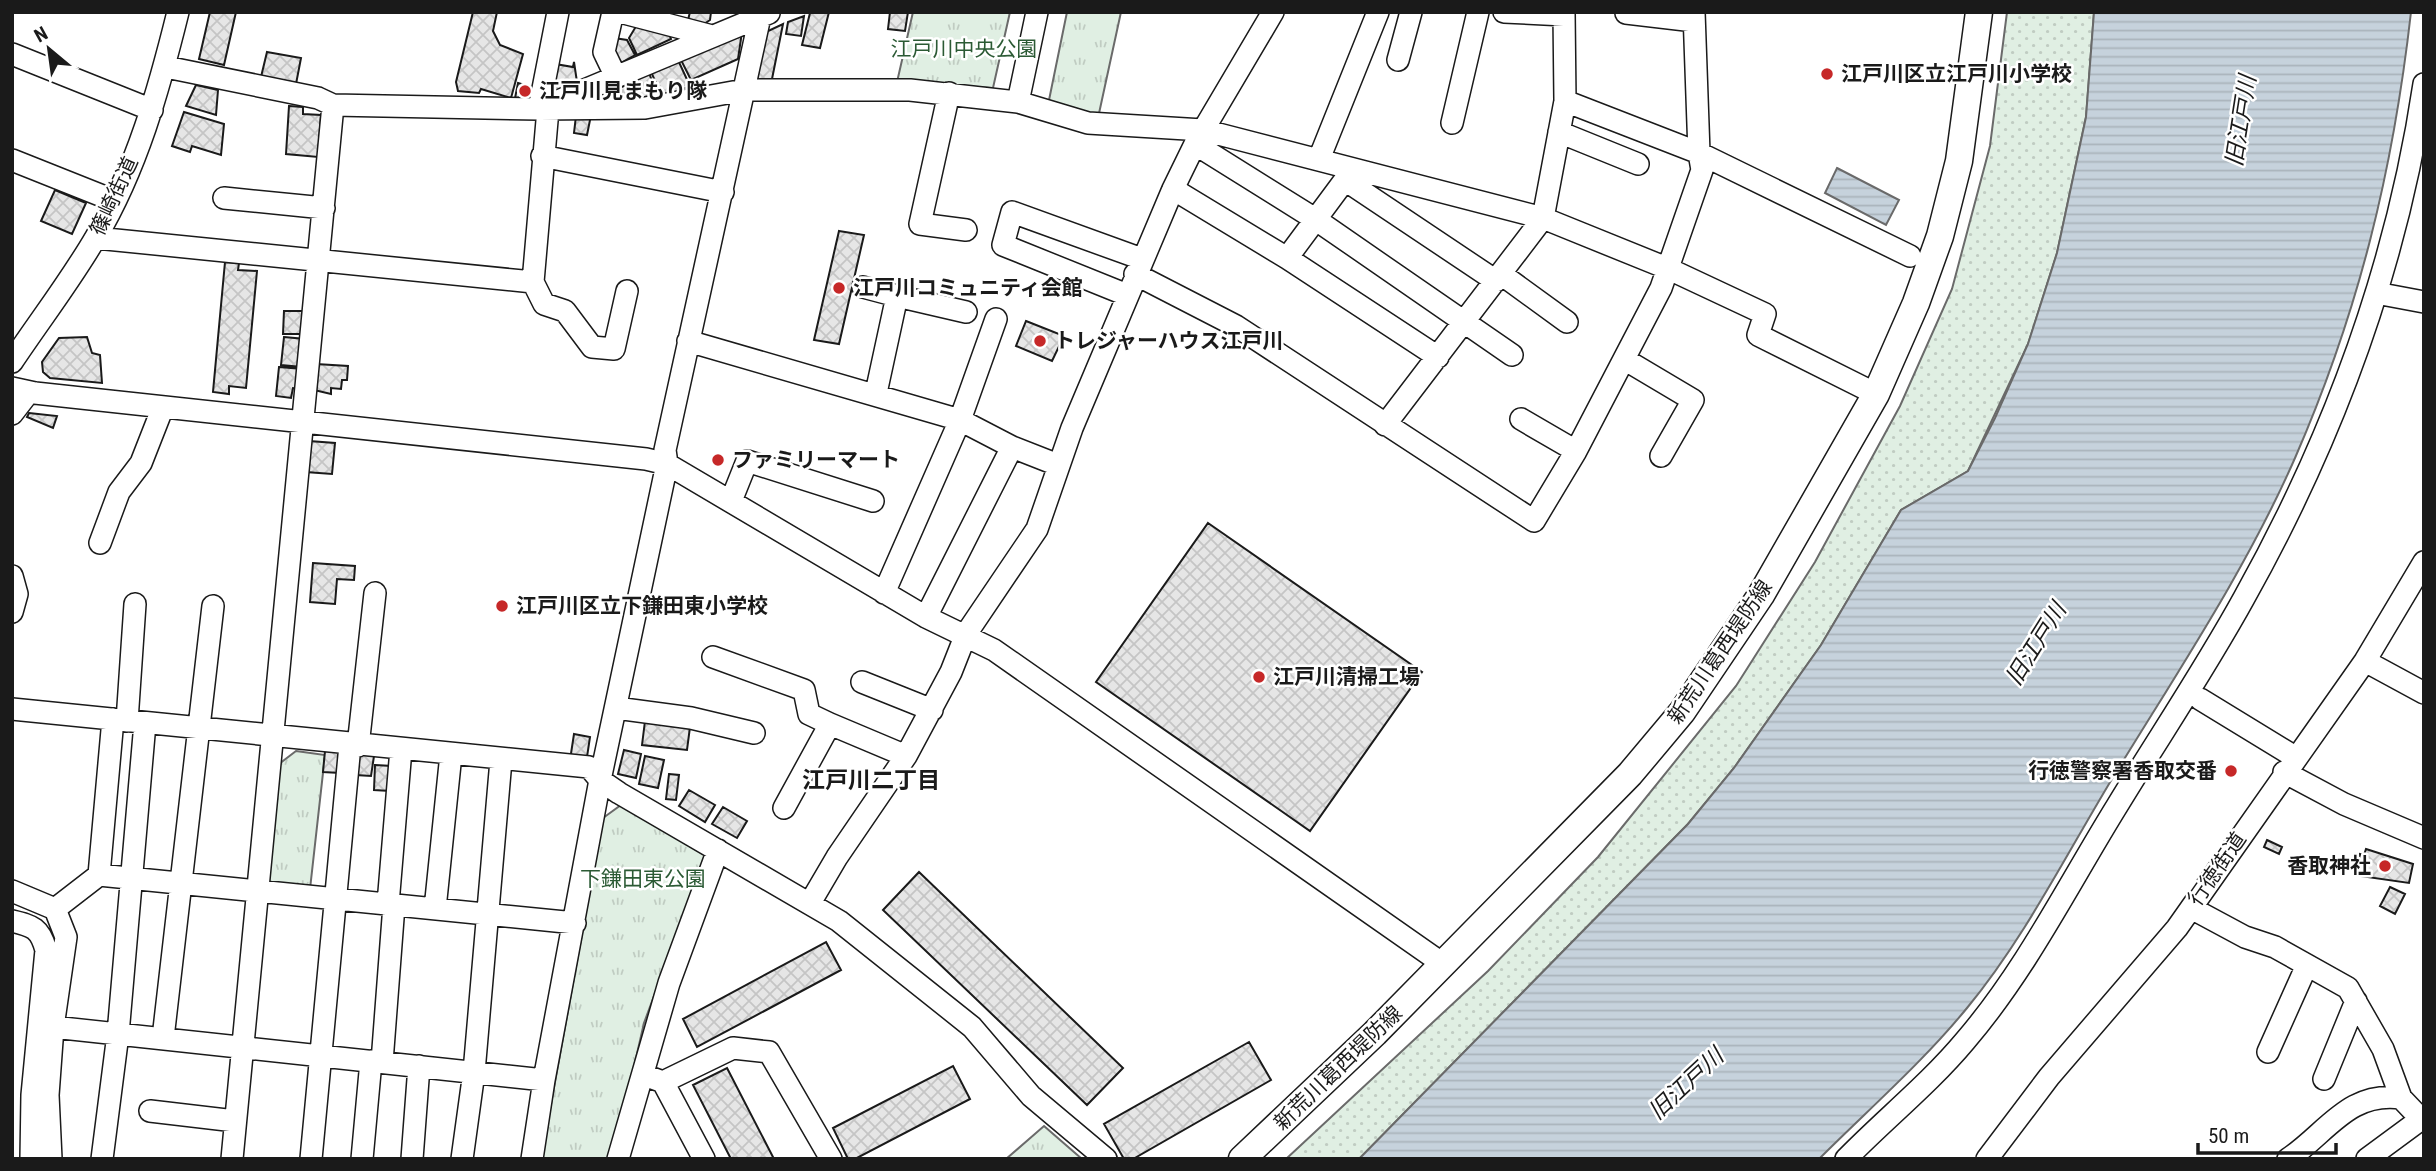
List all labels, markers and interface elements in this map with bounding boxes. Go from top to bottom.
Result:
north arrow [14,14,84,84]
text: N [30,22,52,47]
park label: 江戸川中央公園 [891,37,1038,61]
place label: 江戸川区立江戸川小学校 [1841,62,2072,86]
marker: 江戸川区立江戸川小学校 [1819,66,1835,82]
water label: 旧江戸川 [2220,70,2262,169]
place label: 江戸川見まもり隊 [539,79,707,103]
marker: 江戸川見まもり隊 [517,83,533,99]
street label: 篠崎街道 [85,153,143,239]
place label: 江戸川コミュニティ会館 [853,276,1083,300]
marker: 江戸川コミュニティ会館 [831,280,847,296]
place label: トレジャーハウス江戸川 [1054,329,1284,353]
marker: トレジャーハウス江戸川 [1032,333,1048,349]
place label: ファミリーマート [732,448,900,472]
marker: ファミリーマート [710,452,726,468]
street label: 新荒川葛西堤防線 [1663,576,1777,728]
place label: 江戸川区立下鎌田東小学校 [516,594,768,618]
water label: 旧江戸川 [2000,595,2073,690]
marker: 江戸川区立下鎌田東小学校 [494,598,510,614]
place label: 江戸川清掃工場 [1273,665,1420,689]
marker: 江戸川清掃工場 [1251,669,1267,685]
place label: 行徳警察署香取交番 [2028,759,2217,783]
marker: 行徳警察署香取交番 [2223,763,2239,779]
district label: 江戸川二丁目 [802,767,940,794]
street label: 行徳街道 [2183,828,2251,910]
place label: 香取神社 [2287,854,2371,878]
marker: 香取神社 [2377,858,2393,874]
park label: 下鎌田東公園 [580,867,706,891]
street label: 新荒川葛西堤防線 [1269,1001,1407,1135]
water label: 旧江戸川 [1643,1041,1731,1125]
scale bar [2198,1112,2336,1156]
text: 50 m [2208,1124,2249,1148]

